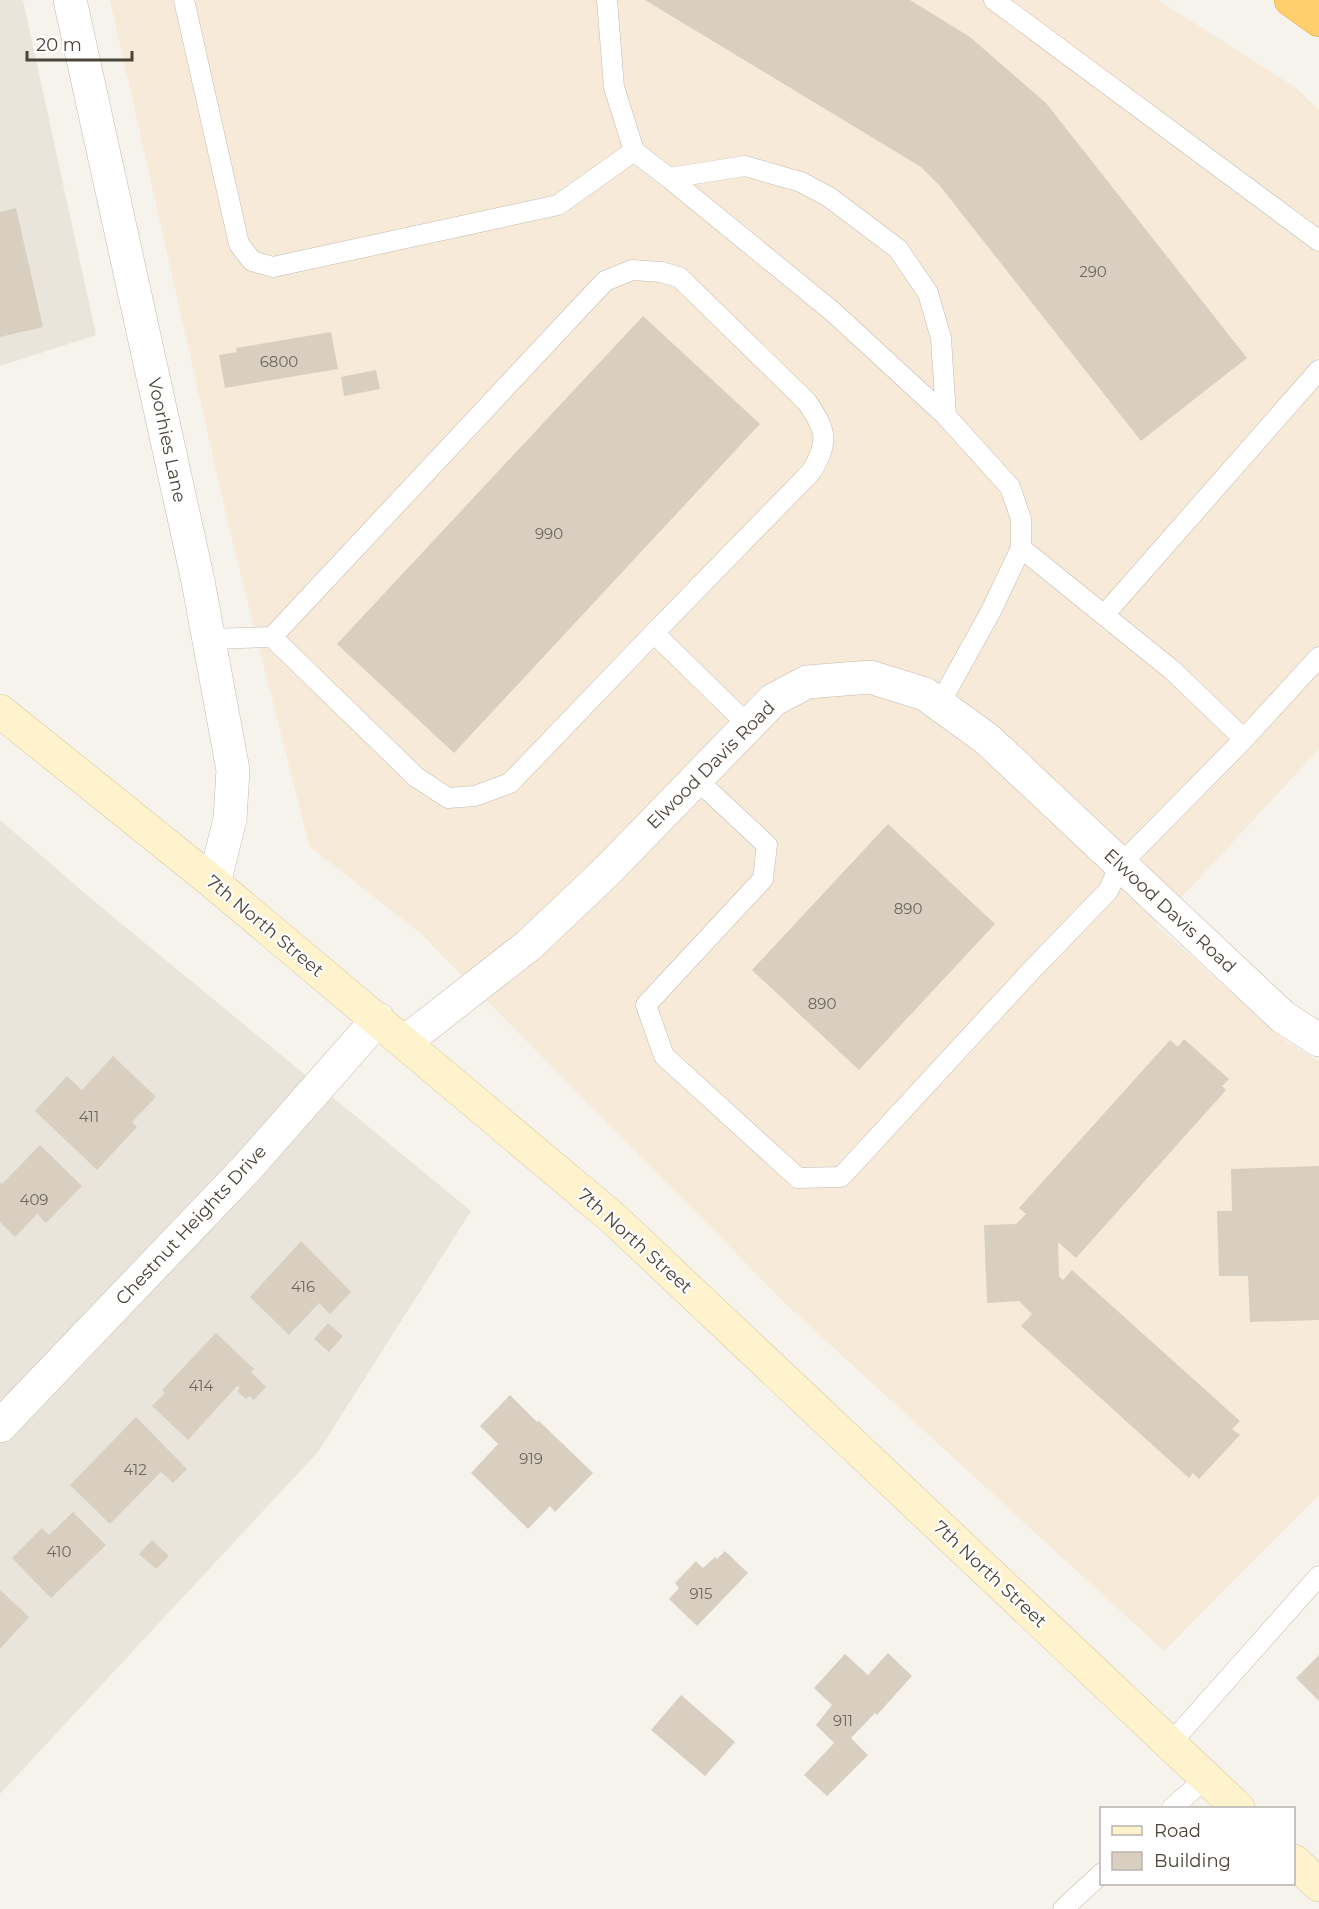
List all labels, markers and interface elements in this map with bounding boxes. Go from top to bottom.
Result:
scale bar [27,24,132,62]
text: 20 m [36,34,82,56]
house number: 290 [1079,262,1107,281]
house number: 6800 [260,352,298,371]
street label: Voorhies Lane [143,376,191,504]
house number: 990 [535,524,563,543]
street label: Elwood Davis Road [642,696,780,834]
street label: Elwood Davis Road [1099,844,1241,978]
street label: 7th North Street [202,870,328,982]
house number: 890 [894,899,922,918]
house number: 890 [808,994,836,1013]
house number: 411 [79,1107,99,1126]
street label: Chestnut Heights Drive [111,1140,271,1310]
street label: 7th North Street [573,1184,697,1298]
house number: 409 [20,1190,48,1209]
house number: 416 [291,1277,315,1296]
house number: 414 [189,1376,214,1395]
house number: 919 [519,1449,543,1468]
house number: 412 [123,1460,147,1479]
street label: 7th North Street [929,1516,1051,1632]
house number: 410 [47,1542,72,1561]
house number: 915 [689,1584,713,1603]
house number: 911 [833,1711,853,1730]
legend [1100,1807,1295,1885]
text: Road [1154,1820,1201,1842]
text: Building [1154,1850,1231,1872]

